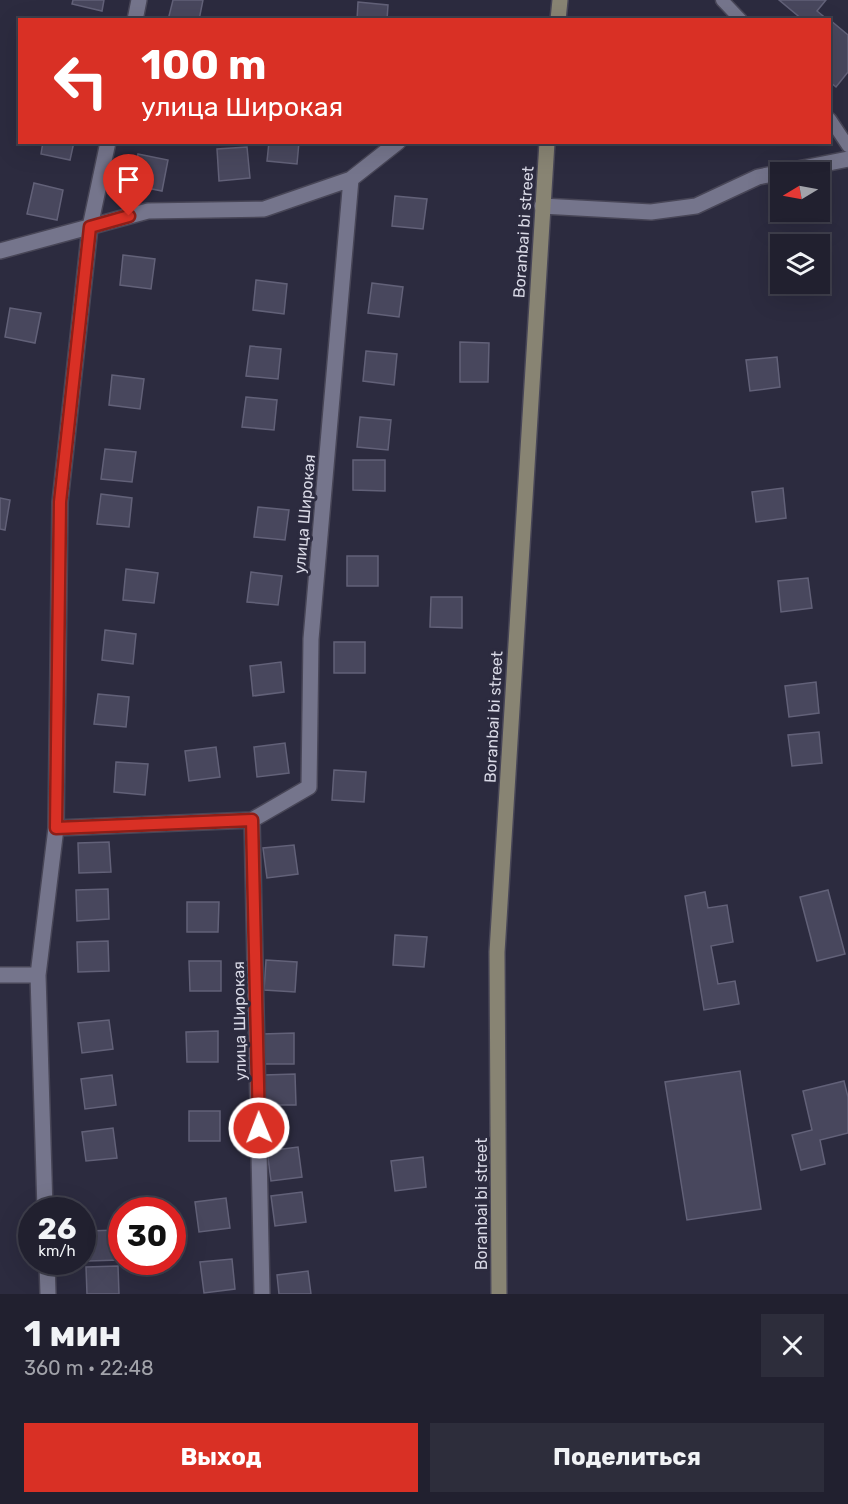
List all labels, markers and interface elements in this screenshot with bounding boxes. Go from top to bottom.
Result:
text: 100 m [141,40,266,90]
icon: left [42,42,120,120]
text: улица Широкая [141,91,343,123]
pin [103,154,154,216]
north arrow [770,162,830,222]
map controls [770,162,830,294]
icon: arrive [112,163,145,196]
street label: Boranbai bi street [509,165,538,299]
button: layers [770,234,830,294]
street label: улица Широкая [290,454,319,575]
street label: Boranbai bi street [481,650,506,784]
street label: улица Широкая [229,961,250,1081]
position arrow [227,1096,291,1160]
street label: Boranbai bi street [472,1138,491,1270]
speed limit sign: 30 [108,1197,186,1275]
text: 26 [37,1211,77,1247]
text: km/h [38,1242,76,1260]
text: 1 мин [24,1312,122,1355]
button: close [761,1314,824,1377]
text: 360 m · 22:48 [24,1356,154,1380]
button: Выход [24,1423,418,1492]
button: Поделиться [430,1423,824,1492]

